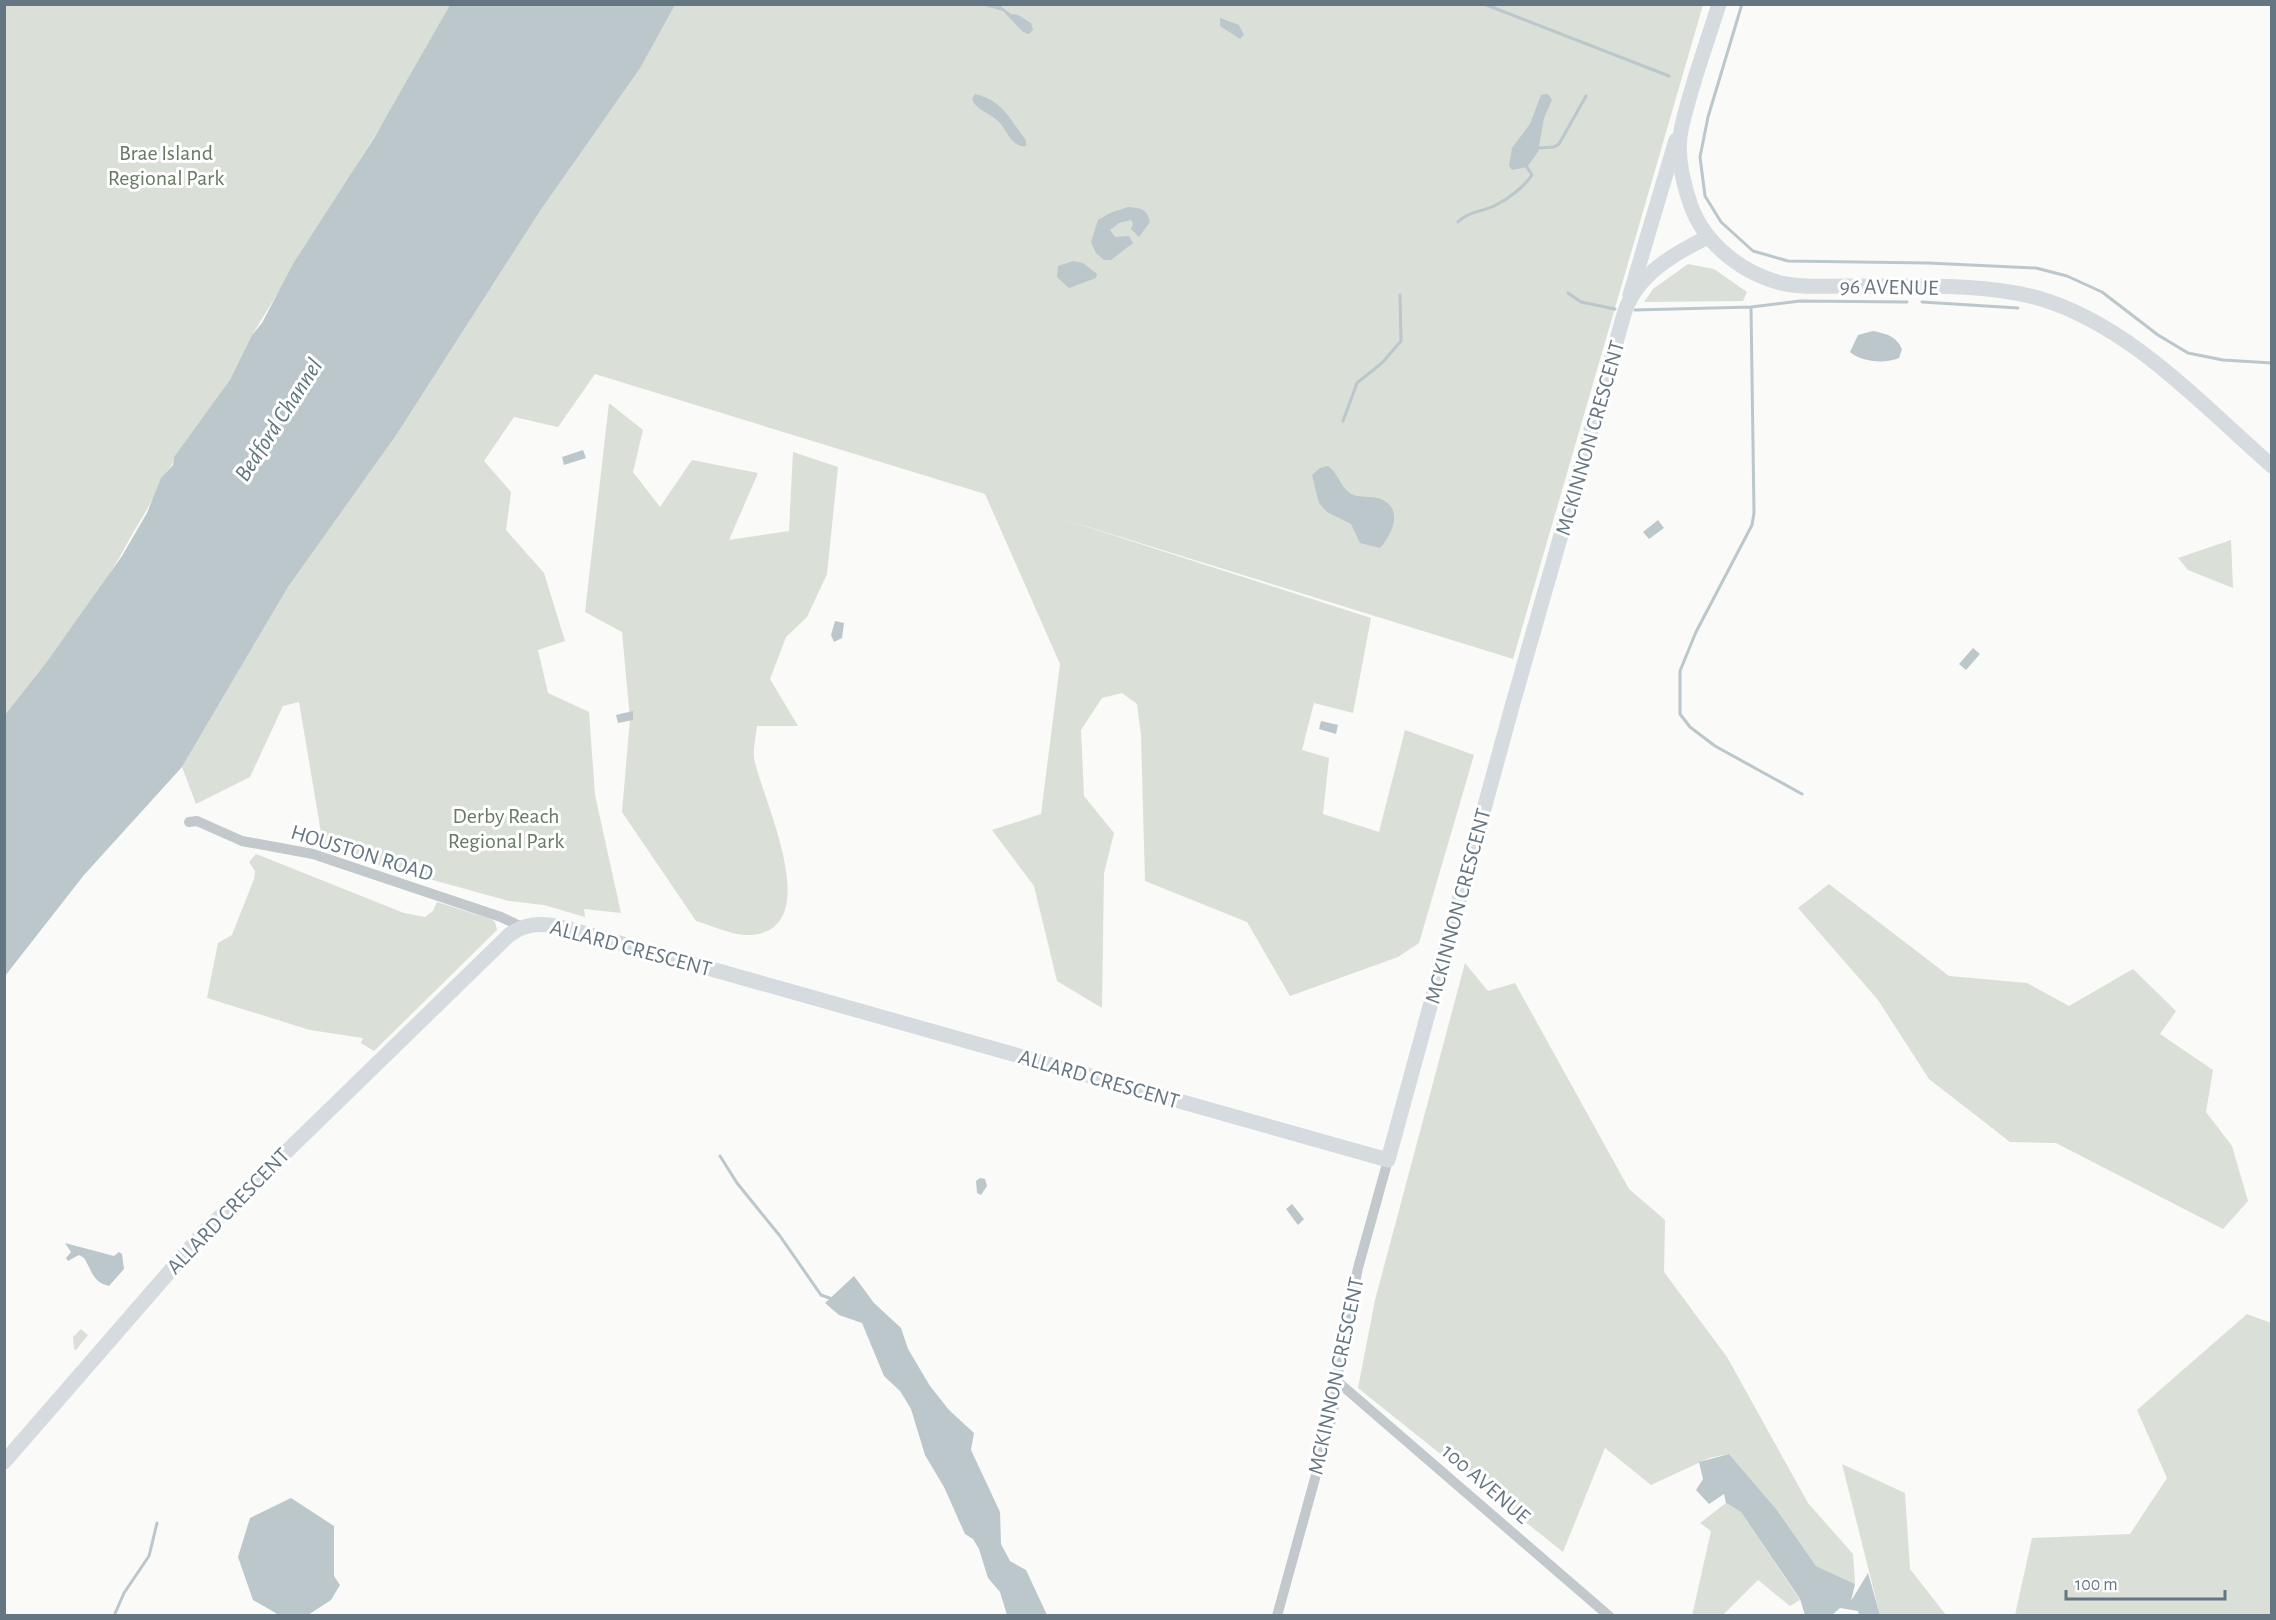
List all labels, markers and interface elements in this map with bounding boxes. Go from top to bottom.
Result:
park label: Brae Island Regional Park [108,142,224,189]
street label: 96 AVENUE [1839,275,1939,299]
street label: MCKINNON CRESCENT [1552,338,1628,538]
water label: Bedford Channel [231,354,327,486]
park label: Derby Reach Regional Park [448,805,564,852]
street label: MCKINNON CRESCENT [1421,806,1495,1006]
street label: HOUSTON ROAD [288,821,436,885]
street label: ALLARD CRESCENT [548,916,714,980]
street label: ALLARD CRESCENT [1016,1046,1182,1113]
street label: ALLARD CRESCENT [162,1144,294,1278]
street label: MCKINNON CRESCENT [1304,1275,1368,1477]
street label: 100 AVENUE [1438,1440,1535,1528]
scale bar [2066,1563,2225,1601]
text: 100 m [2075,1576,2118,1594]

